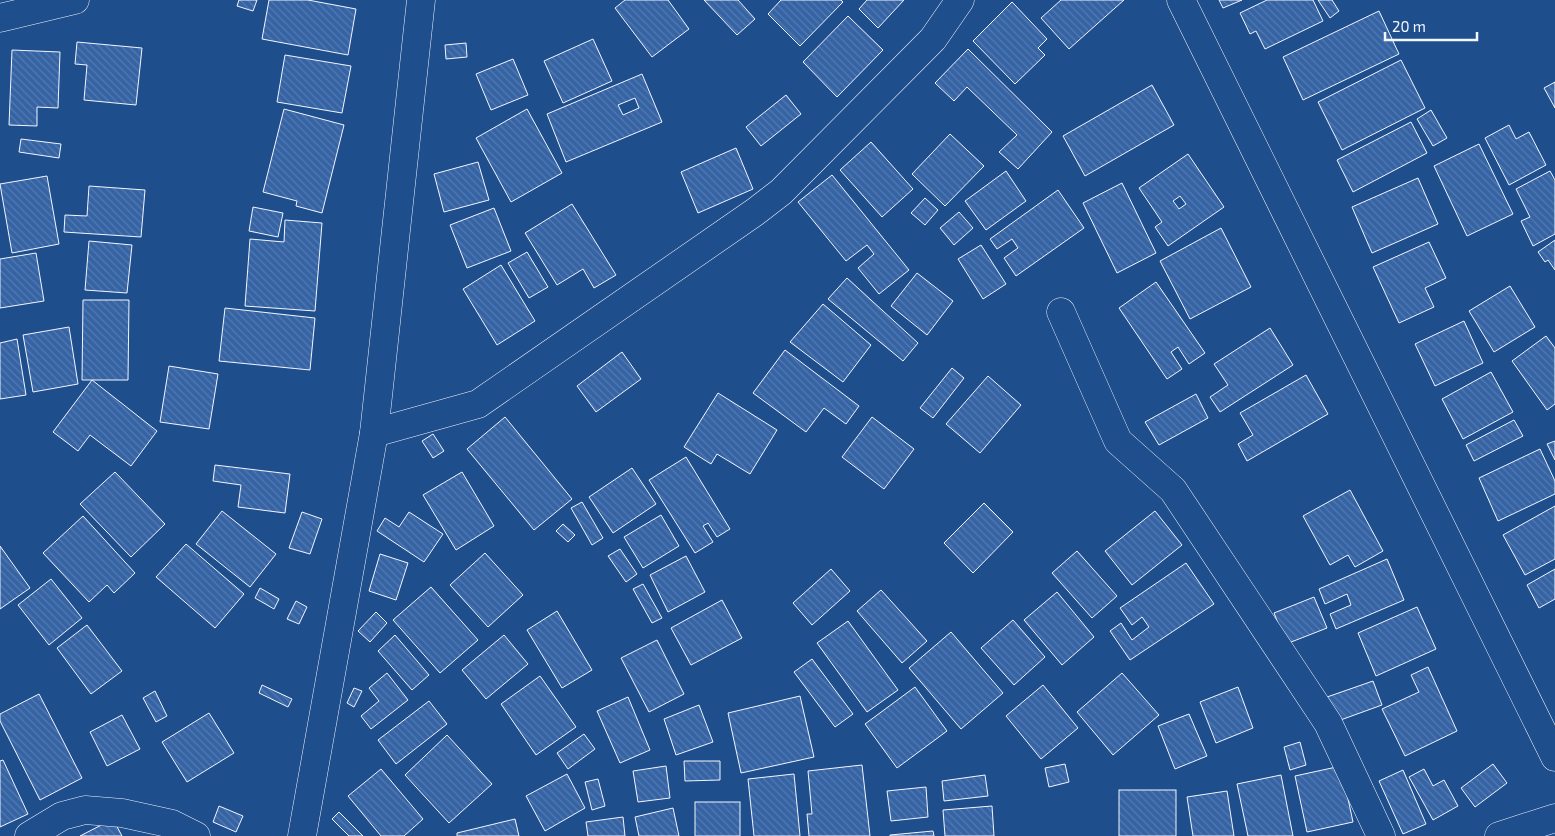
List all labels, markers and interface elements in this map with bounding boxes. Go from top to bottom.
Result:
scale bar [1385,10,1478,42]
text: 20 m [1392,17,1426,35]

